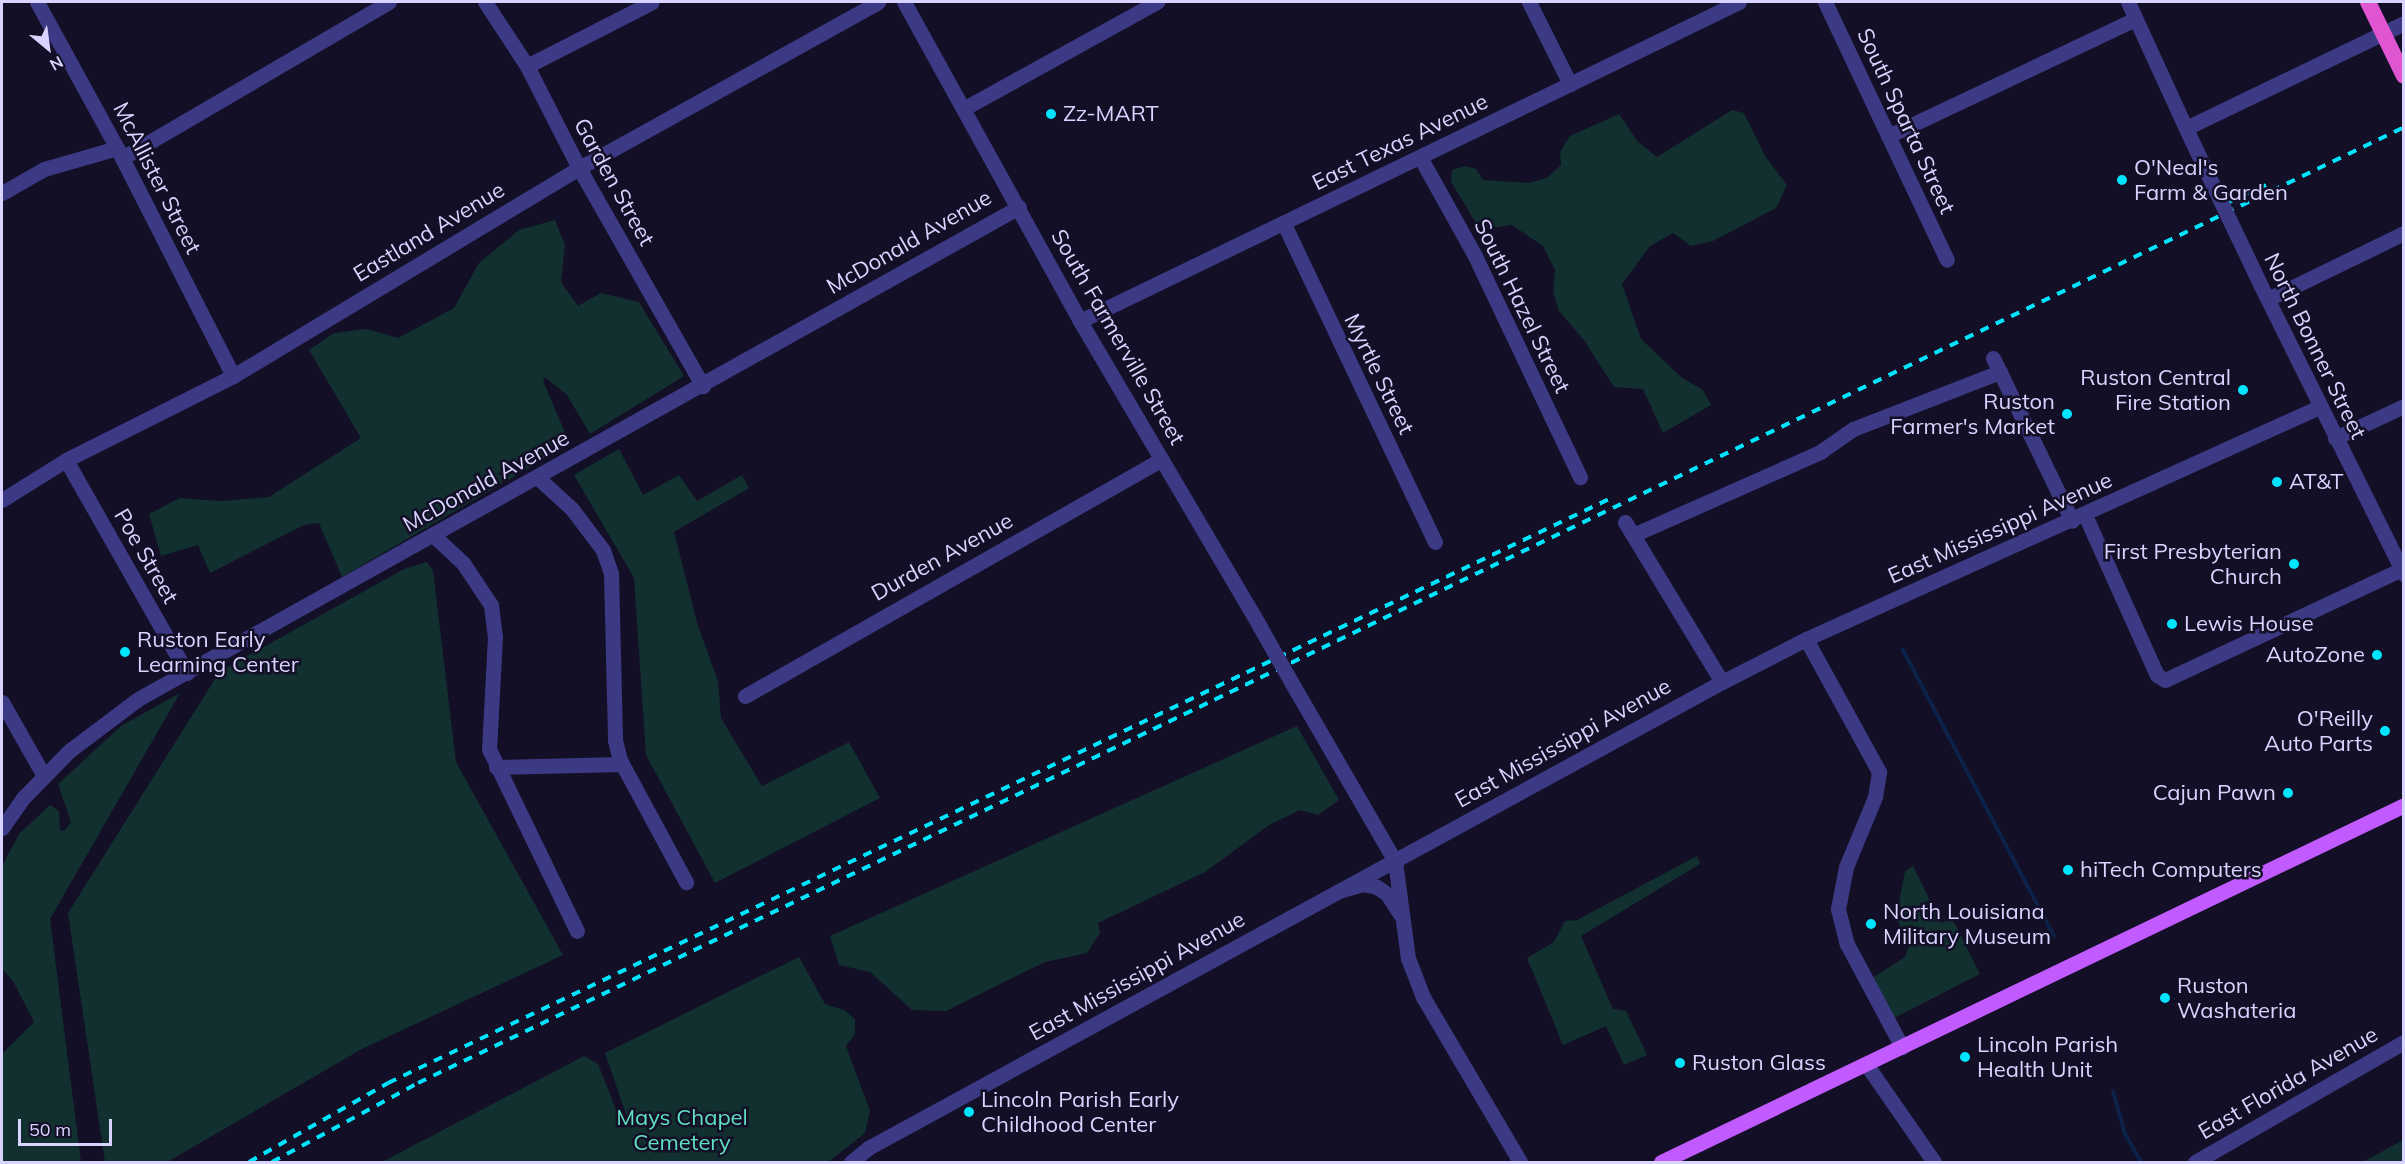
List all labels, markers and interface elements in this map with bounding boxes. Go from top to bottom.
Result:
north arrow [18,18,78,78]
street label: South Sparta Street [1851,24,1961,218]
text: N [47,52,67,75]
street label: East Texas Avenue [1308,88,1492,196]
street label: McAllister Street [107,98,207,258]
place label: Zz-MART [1063,101,1159,127]
marker: Zz-MART [1044,107,1058,121]
street label: Garden Street [568,114,660,250]
place label: O'Neal's Farm & Garden [2134,154,2288,206]
marker: O'Neal's Farm & Garden [2115,173,2129,187]
street label: Eastland Avenue [349,177,509,287]
street label: McDonald Avenue [822,184,996,300]
street label: South Hazel Street [1468,215,1576,397]
street label: South Farmerville Street [1046,225,1190,449]
street label: North Bonner Street [2258,249,2372,443]
street label: Myrtle Street [1339,310,1419,438]
place label: Ruston Central Fire Station [2080,364,2231,416]
marker: Ruston Central Fire Station [2236,383,2250,397]
place label: Ruston Farmer's Market [1890,388,2055,440]
marker: Ruston Farmer's Market [2060,407,2074,421]
street label: McDonald Avenue [398,424,574,538]
street label: East Mississippi Avenue [1884,467,2116,589]
place label: AT&T [2289,469,2344,495]
marker: AT&T [2270,475,2284,489]
street label: Poe Street [108,504,184,608]
street label: Durden Avenue [867,507,1017,607]
place label: First Presbyterian Church [2104,538,2282,590]
marker: First Presbyterian Church [2287,557,2301,571]
place label: Lewis House [2184,611,2314,637]
marker: Lewis House [2165,617,2179,631]
place label: Ruston Early Learning Center [137,626,299,678]
place label: AutoZone [2266,642,2365,668]
marker: Ruston Early Learning Center [118,645,132,659]
marker: AutoZone [2370,648,2384,662]
street label: East Mississippi Avenue [1451,673,1675,813]
place label: O'Reilly Auto Parts [2264,705,2373,756]
marker: O'Reilly Auto Parts [2378,724,2392,738]
place label: Cajun Pawn [2153,780,2276,806]
marker: Cajun Pawn [2281,786,2295,800]
place label: hiTech Computers [2080,857,2262,883]
marker: hiTech Computers [2061,863,2075,877]
place label: North Louisiana Military Museum [1883,898,2051,950]
street label: East Mississippi Avenue [1025,906,1249,1046]
marker: North Louisiana Military Museum [1864,917,1878,931]
place label: Ruston Washateria [2177,972,2296,1023]
marker: Ruston Washateria [2158,991,2172,1005]
street label: East Florida Avenue [2194,1021,2382,1145]
place label: Lincoln Parish Health Unit [1977,1031,2118,1082]
place label: Ruston Glass [1692,1050,1826,1076]
marker: Lincoln Parish Health Unit [1958,1050,1972,1064]
marker: Ruston Glass [1673,1056,1687,1070]
place label: Lincoln Parish Early Childhood Center [981,1086,1179,1138]
park label: Mays Chapel Cemetery [616,1104,748,1156]
marker: Lincoln Parish Early Childhood Center [962,1105,976,1119]
scale bar [21,1107,116,1145]
text: 50 m [29,1118,71,1141]

